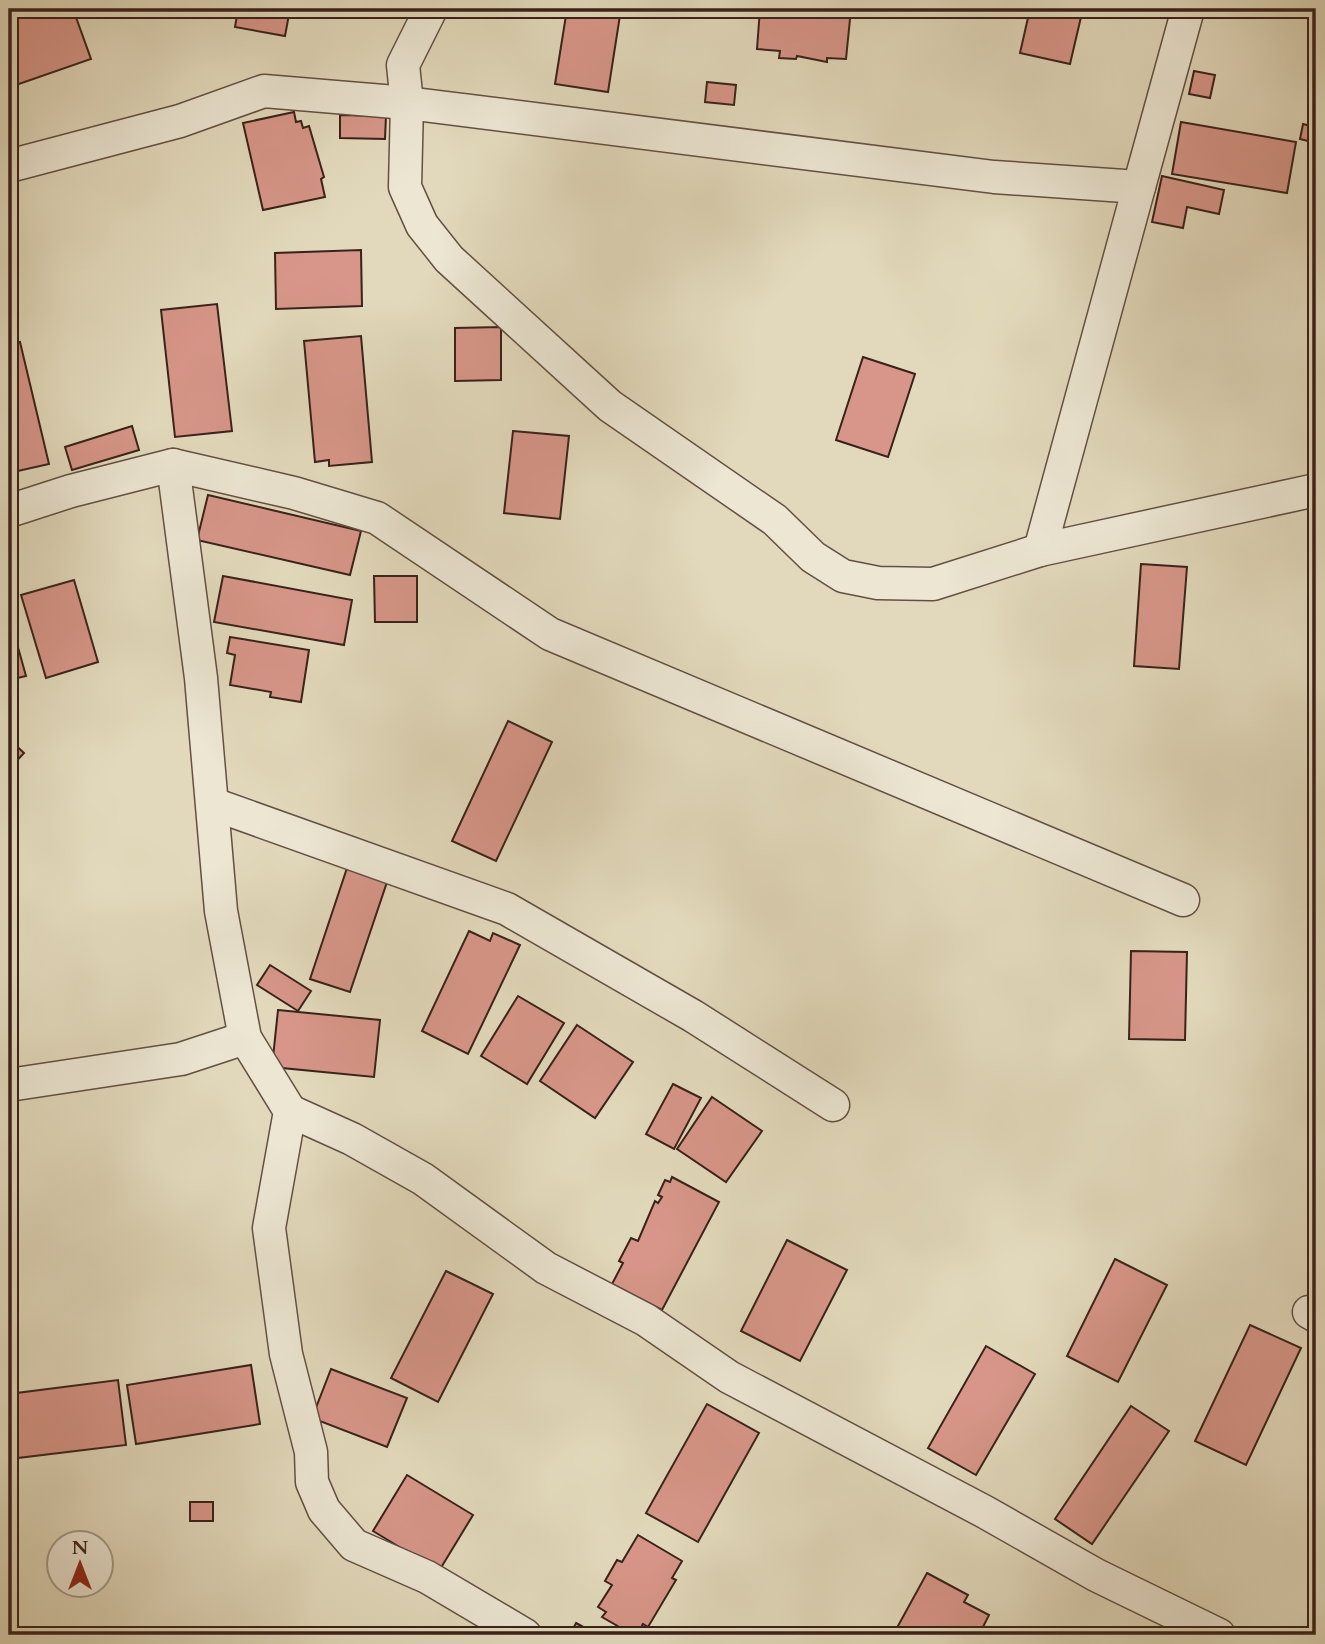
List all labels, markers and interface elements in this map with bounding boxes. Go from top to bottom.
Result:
north arrow [46,1528,116,1598]
text: N [72,1535,89,1561]

